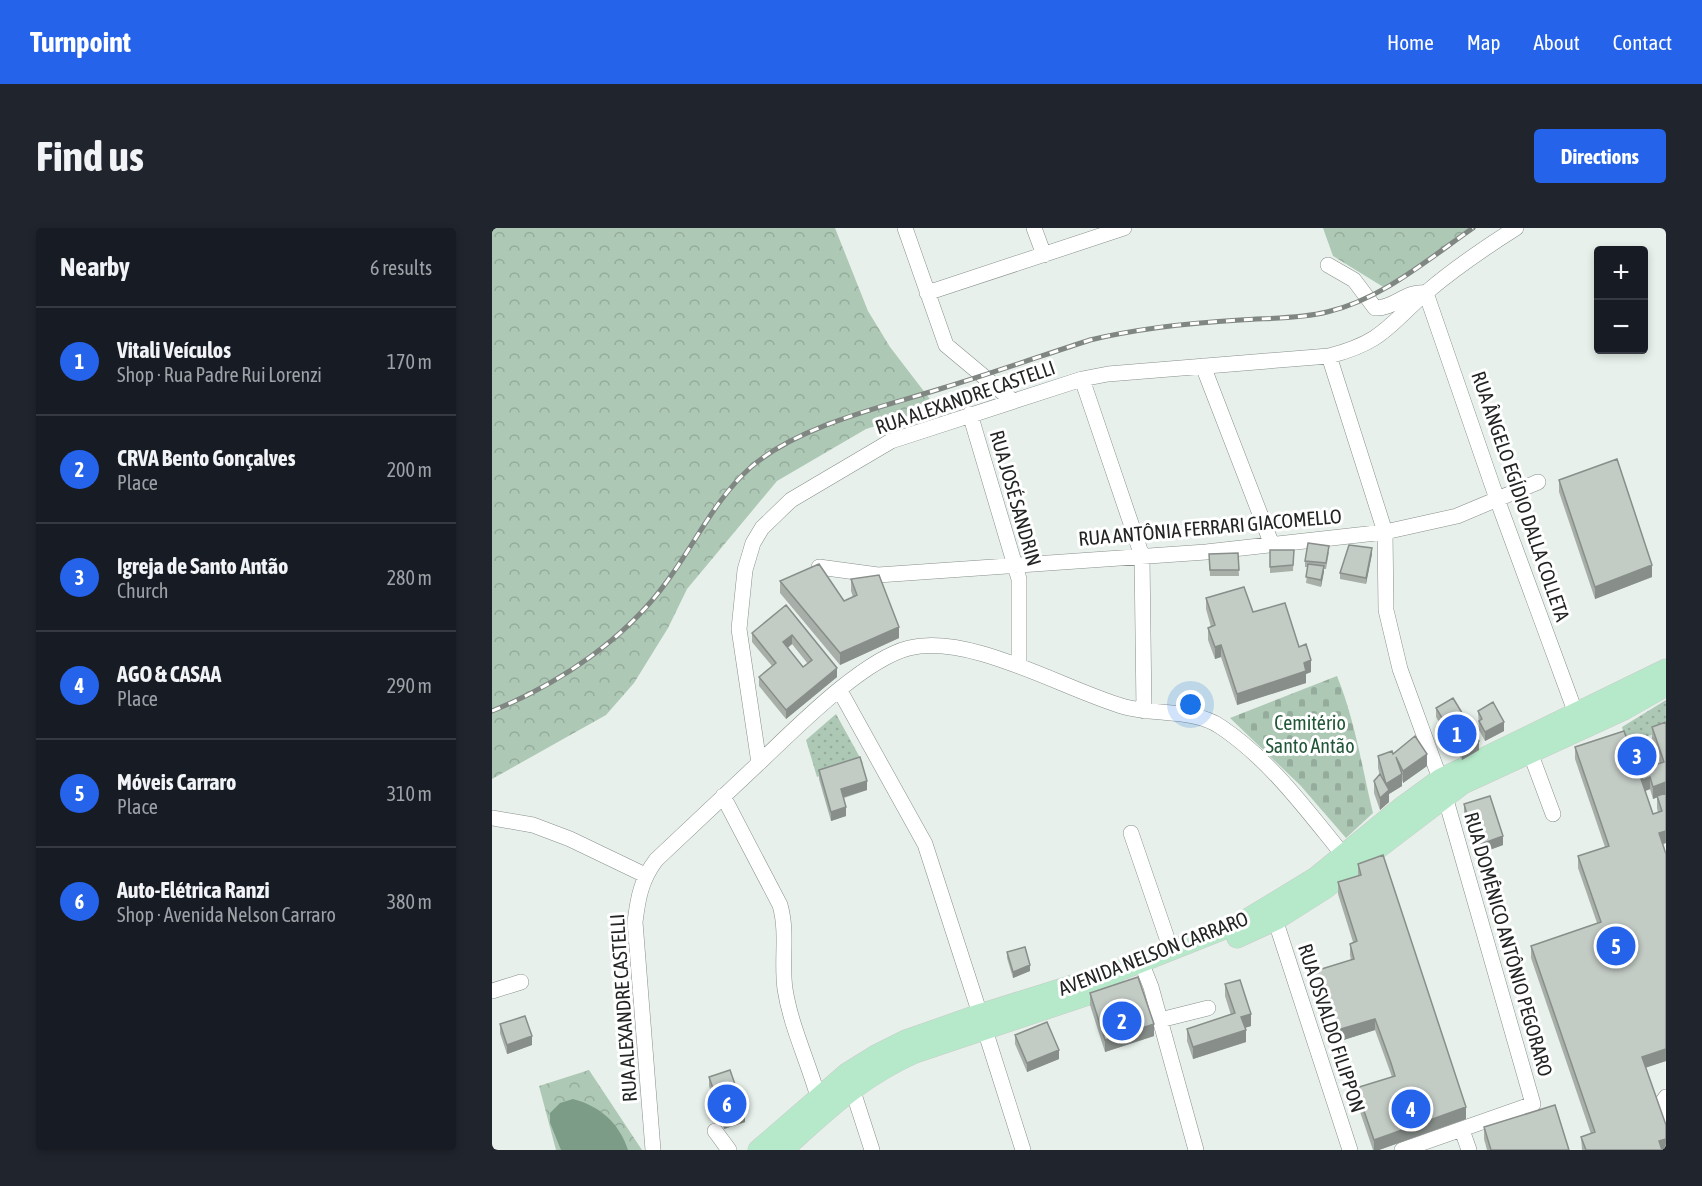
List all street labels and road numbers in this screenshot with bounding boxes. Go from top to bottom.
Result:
street label: RUA ALEXANDRE CASTELLI [872,355,1058,439]
street label: RUA ÂNGELO EGÍDIO DALLA COLLETA [1467,368,1575,624]
street label: RUA JOSÉ SANDRIN [986,427,1046,569]
street label: RUA ANTÔNIA FERRARI GIACOMELLO [1077,504,1343,550]
street label: RUA DOMÊNICO ANTÔNIO PEGORARO [1460,809,1558,1079]
street label: AVENIDA NELSON CARRARO [1055,906,1251,1000]
street label: RUA ALEXANDRE CASTELLI [605,913,641,1103]
street label: RUA OSVALDO FILIPPON [1294,941,1370,1115]

